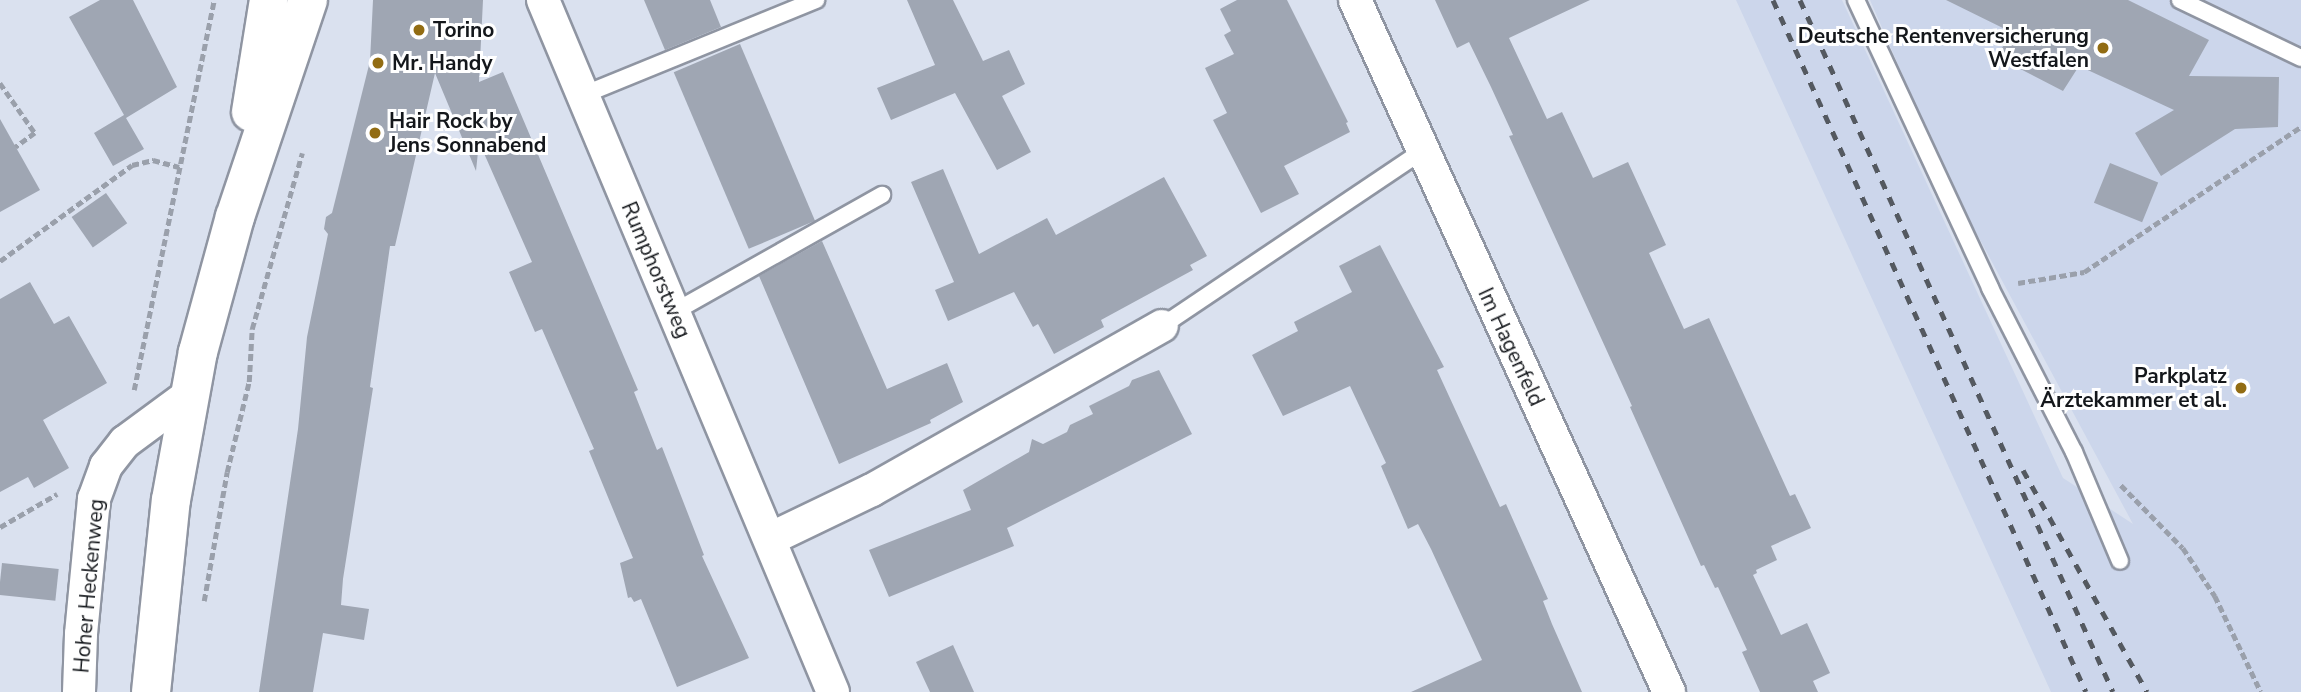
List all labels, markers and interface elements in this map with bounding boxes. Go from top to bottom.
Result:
place label: Torino [433,17,494,43]
marker: Torino [411,22,427,38]
place label: Deutsche Rentenversicherung Westfalen [1798,23,2089,73]
marker: Deutsche Rentenversicherung Westfalen [2095,40,2111,56]
place label: Mr. Handy [392,50,493,76]
marker: Mr. Handy [370,55,386,71]
place label: Hair Rock by Jens Sonnabend [389,108,546,158]
marker: Hair Rock by Jens Sonnabend [367,125,383,141]
street label: Rumphorstweg [616,198,696,342]
street label: Im Hagenfeld [1473,284,1549,410]
place label: Parkplatz Ärztekammer et al. [2040,363,2227,413]
marker: Parkplatz Ärztekammer et al. [2233,380,2249,396]
street label: Hoher Heckenweg [69,498,109,674]

